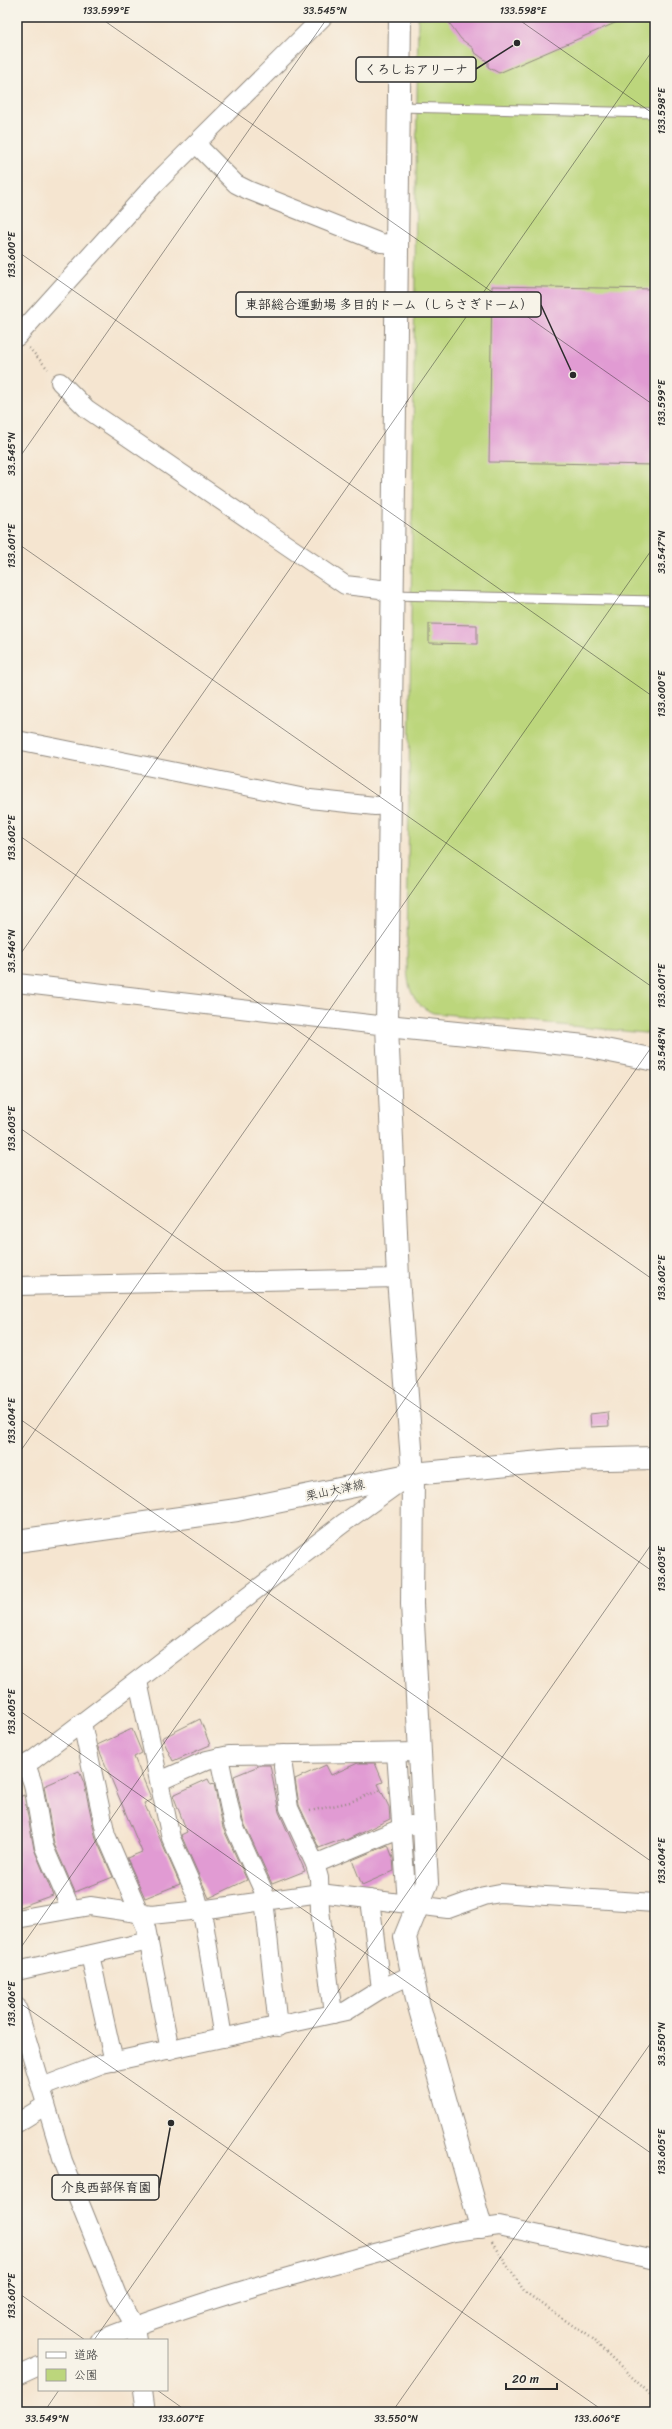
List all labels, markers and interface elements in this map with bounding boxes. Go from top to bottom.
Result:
text: 133.599°E [83,2,131,20]
text: 33.545°N [303,2,347,20]
text: 133.598°E [500,2,548,20]
callout: くろしおアリーナ [356,57,476,82]
text: くろしおアリーナ [364,58,468,81]
text: 133.598°E [653,86,671,134]
text: 133.600°E [3,230,21,278]
callout: 東部総合運動場 多目的ドーム（しらさぎドーム） [236,292,541,317]
text: 東部総合運動場 多目的ドーム（しらさぎドーム） [245,293,533,316]
text: 133.599°E [653,378,671,426]
text: 33.545°N [3,432,21,476]
text: 133.601°E [3,522,21,568]
text: 33.547°N [653,530,671,574]
text: 133.600°E [653,669,671,717]
text: 133.602°E [3,814,21,861]
text: 33.546°N [3,929,21,973]
text: 133.601°E [653,962,671,1008]
text: 33.548°N [653,1027,671,1071]
text: 133.603°E [3,1105,21,1152]
text: 133.602°E [653,1254,671,1301]
text: 133.604°E [3,1396,21,1444]
street label: 栗山大津線 [303,1473,367,1507]
text: 133.603°E [653,1545,671,1592]
text: 133.605°E [3,1687,21,1735]
text: 133.604°E [653,1836,671,1884]
text: 133.606°E [3,1980,21,2027]
text: 33.550°N [653,2022,671,2066]
text: 133.605°E [653,2127,671,2175]
callout: 介良西部保育園 [52,2175,159,2200]
text: 介良西部保育園 [60,2176,152,2199]
text: 133.607°E [3,2272,21,2319]
legend [38,2339,168,2391]
text: 道路 [74,2344,98,2366]
text: 公園 [74,2364,98,2386]
scale bar [506,2365,557,2391]
text: 20 m [512,2368,539,2390]
text: 33.549°N [25,2410,69,2428]
text: 133.607°E [158,2410,205,2428]
text: 33.550°N [374,2410,418,2428]
text: 133.606°E [574,2410,621,2428]

